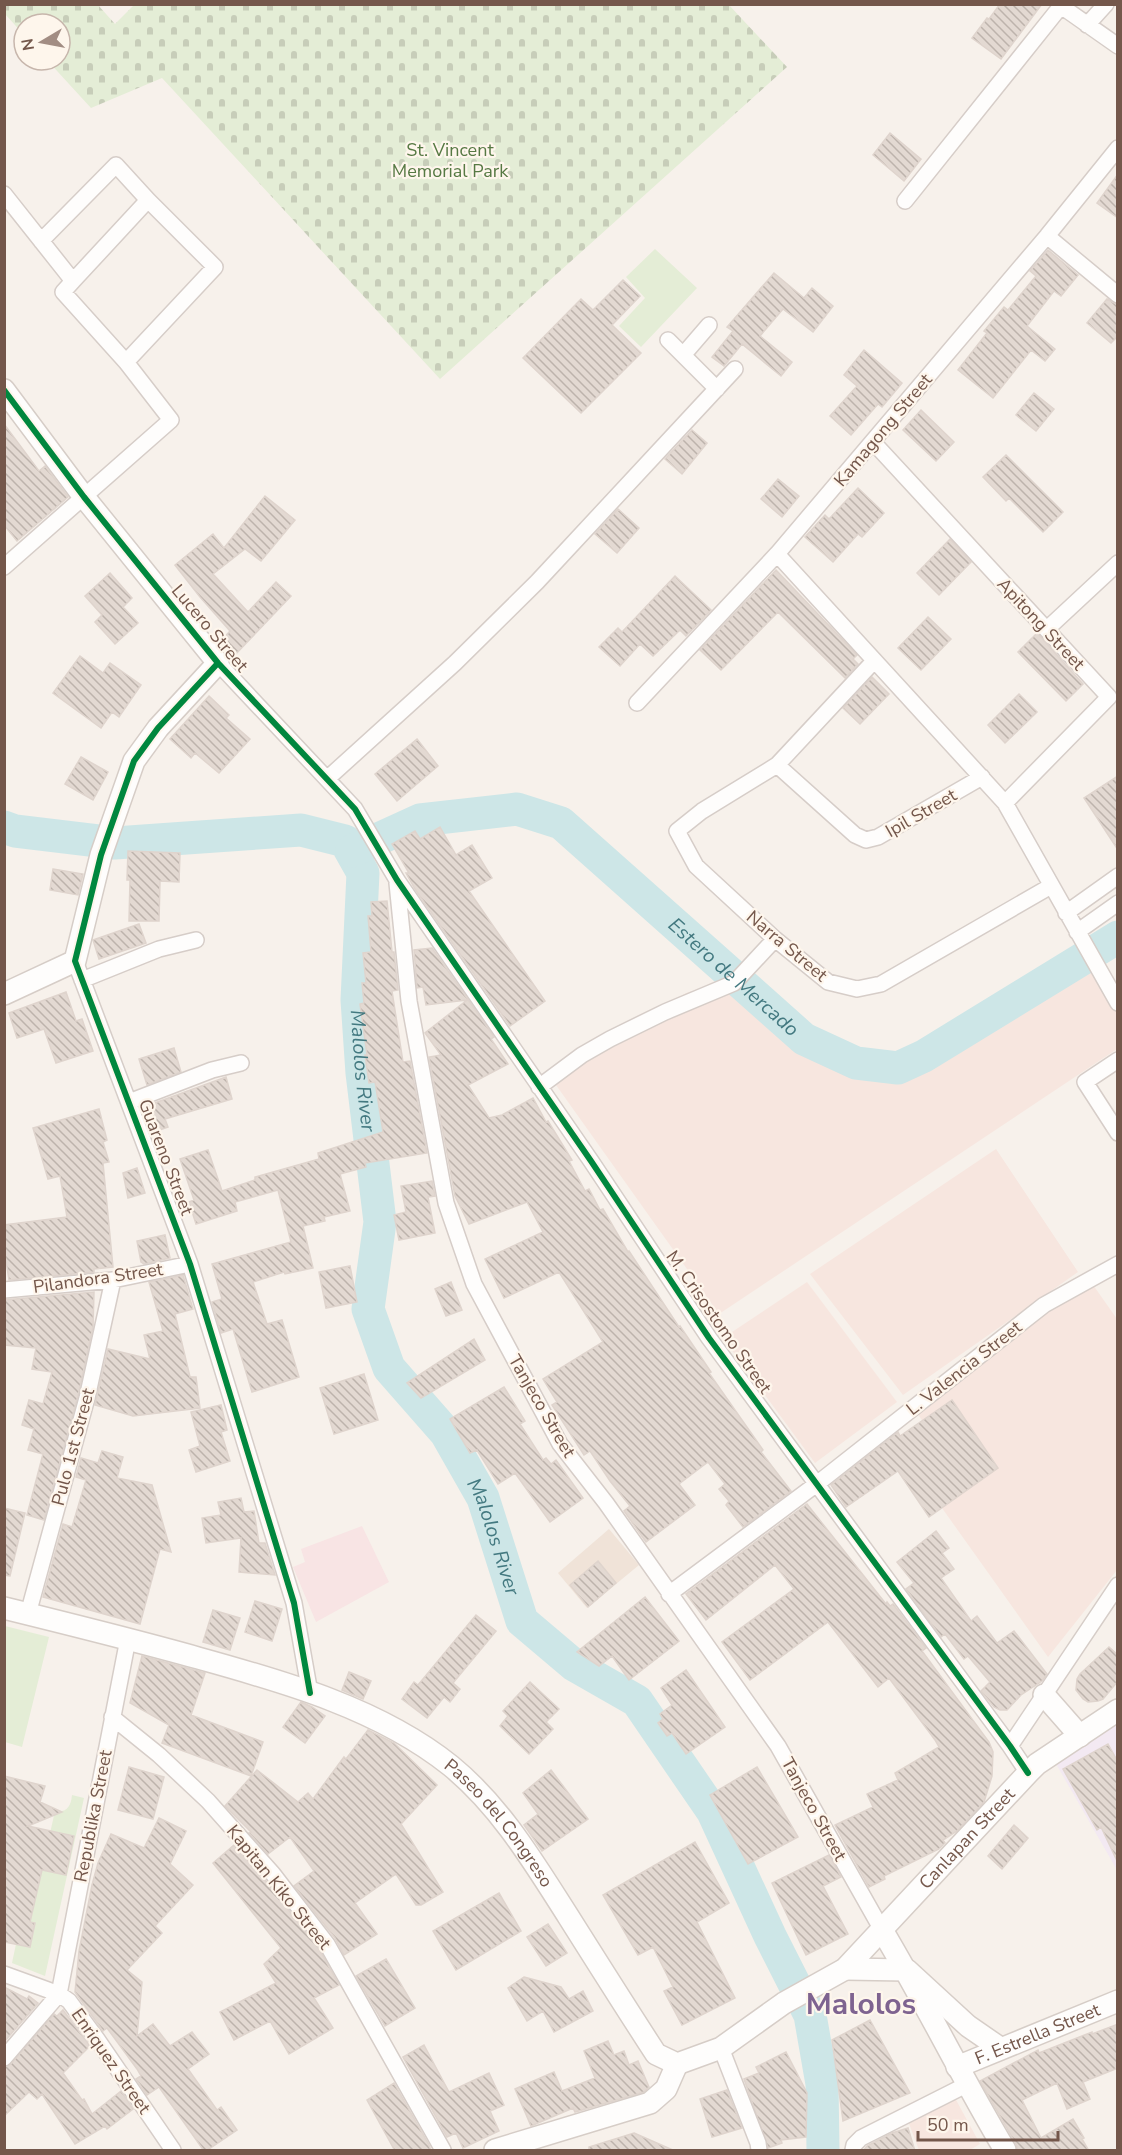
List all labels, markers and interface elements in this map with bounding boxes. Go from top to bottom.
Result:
north arrow [12,12,72,72]
text: N [16,37,40,52]
park label: St. Vincent Memorial Park [392,138,509,183]
street label: Kamagong Street [829,368,938,492]
street label: Apitong Street [992,572,1091,676]
street label: Lucero Street [166,579,254,677]
street label: Ipil Street [881,783,962,843]
street label: Narra Street [741,905,833,987]
water label: Estero de Mercado [663,911,805,1042]
water label: Malolos River [344,1009,383,1134]
street label: Guareno Street [133,1095,199,1219]
street label: M. Crisostomo Street [661,1246,778,1399]
street label: Pilandora Street [32,1257,165,1299]
street label: L. Valencia Street [901,1315,1027,1421]
street label: Tanjeco Street [503,1350,581,1462]
street label: Pulo 1st Street [46,1385,100,1508]
water label: Malolos River [461,1473,527,1599]
street label: Republika Street [68,1747,118,1884]
street label: Paseo del Congreso [439,1753,559,1892]
street label: Tanjeco Street [776,1753,853,1866]
street label: Canlapan Street [914,1782,1021,1894]
street label: Kapitan Kiko Street [221,1820,337,1955]
district label: Malolos [806,1984,916,2025]
street label: F. Estrella Street [971,1997,1104,2070]
street label: Enriquez Street [66,2004,157,2119]
scale bar [918,2104,1058,2142]
text: 50 m [927,2113,969,2137]

